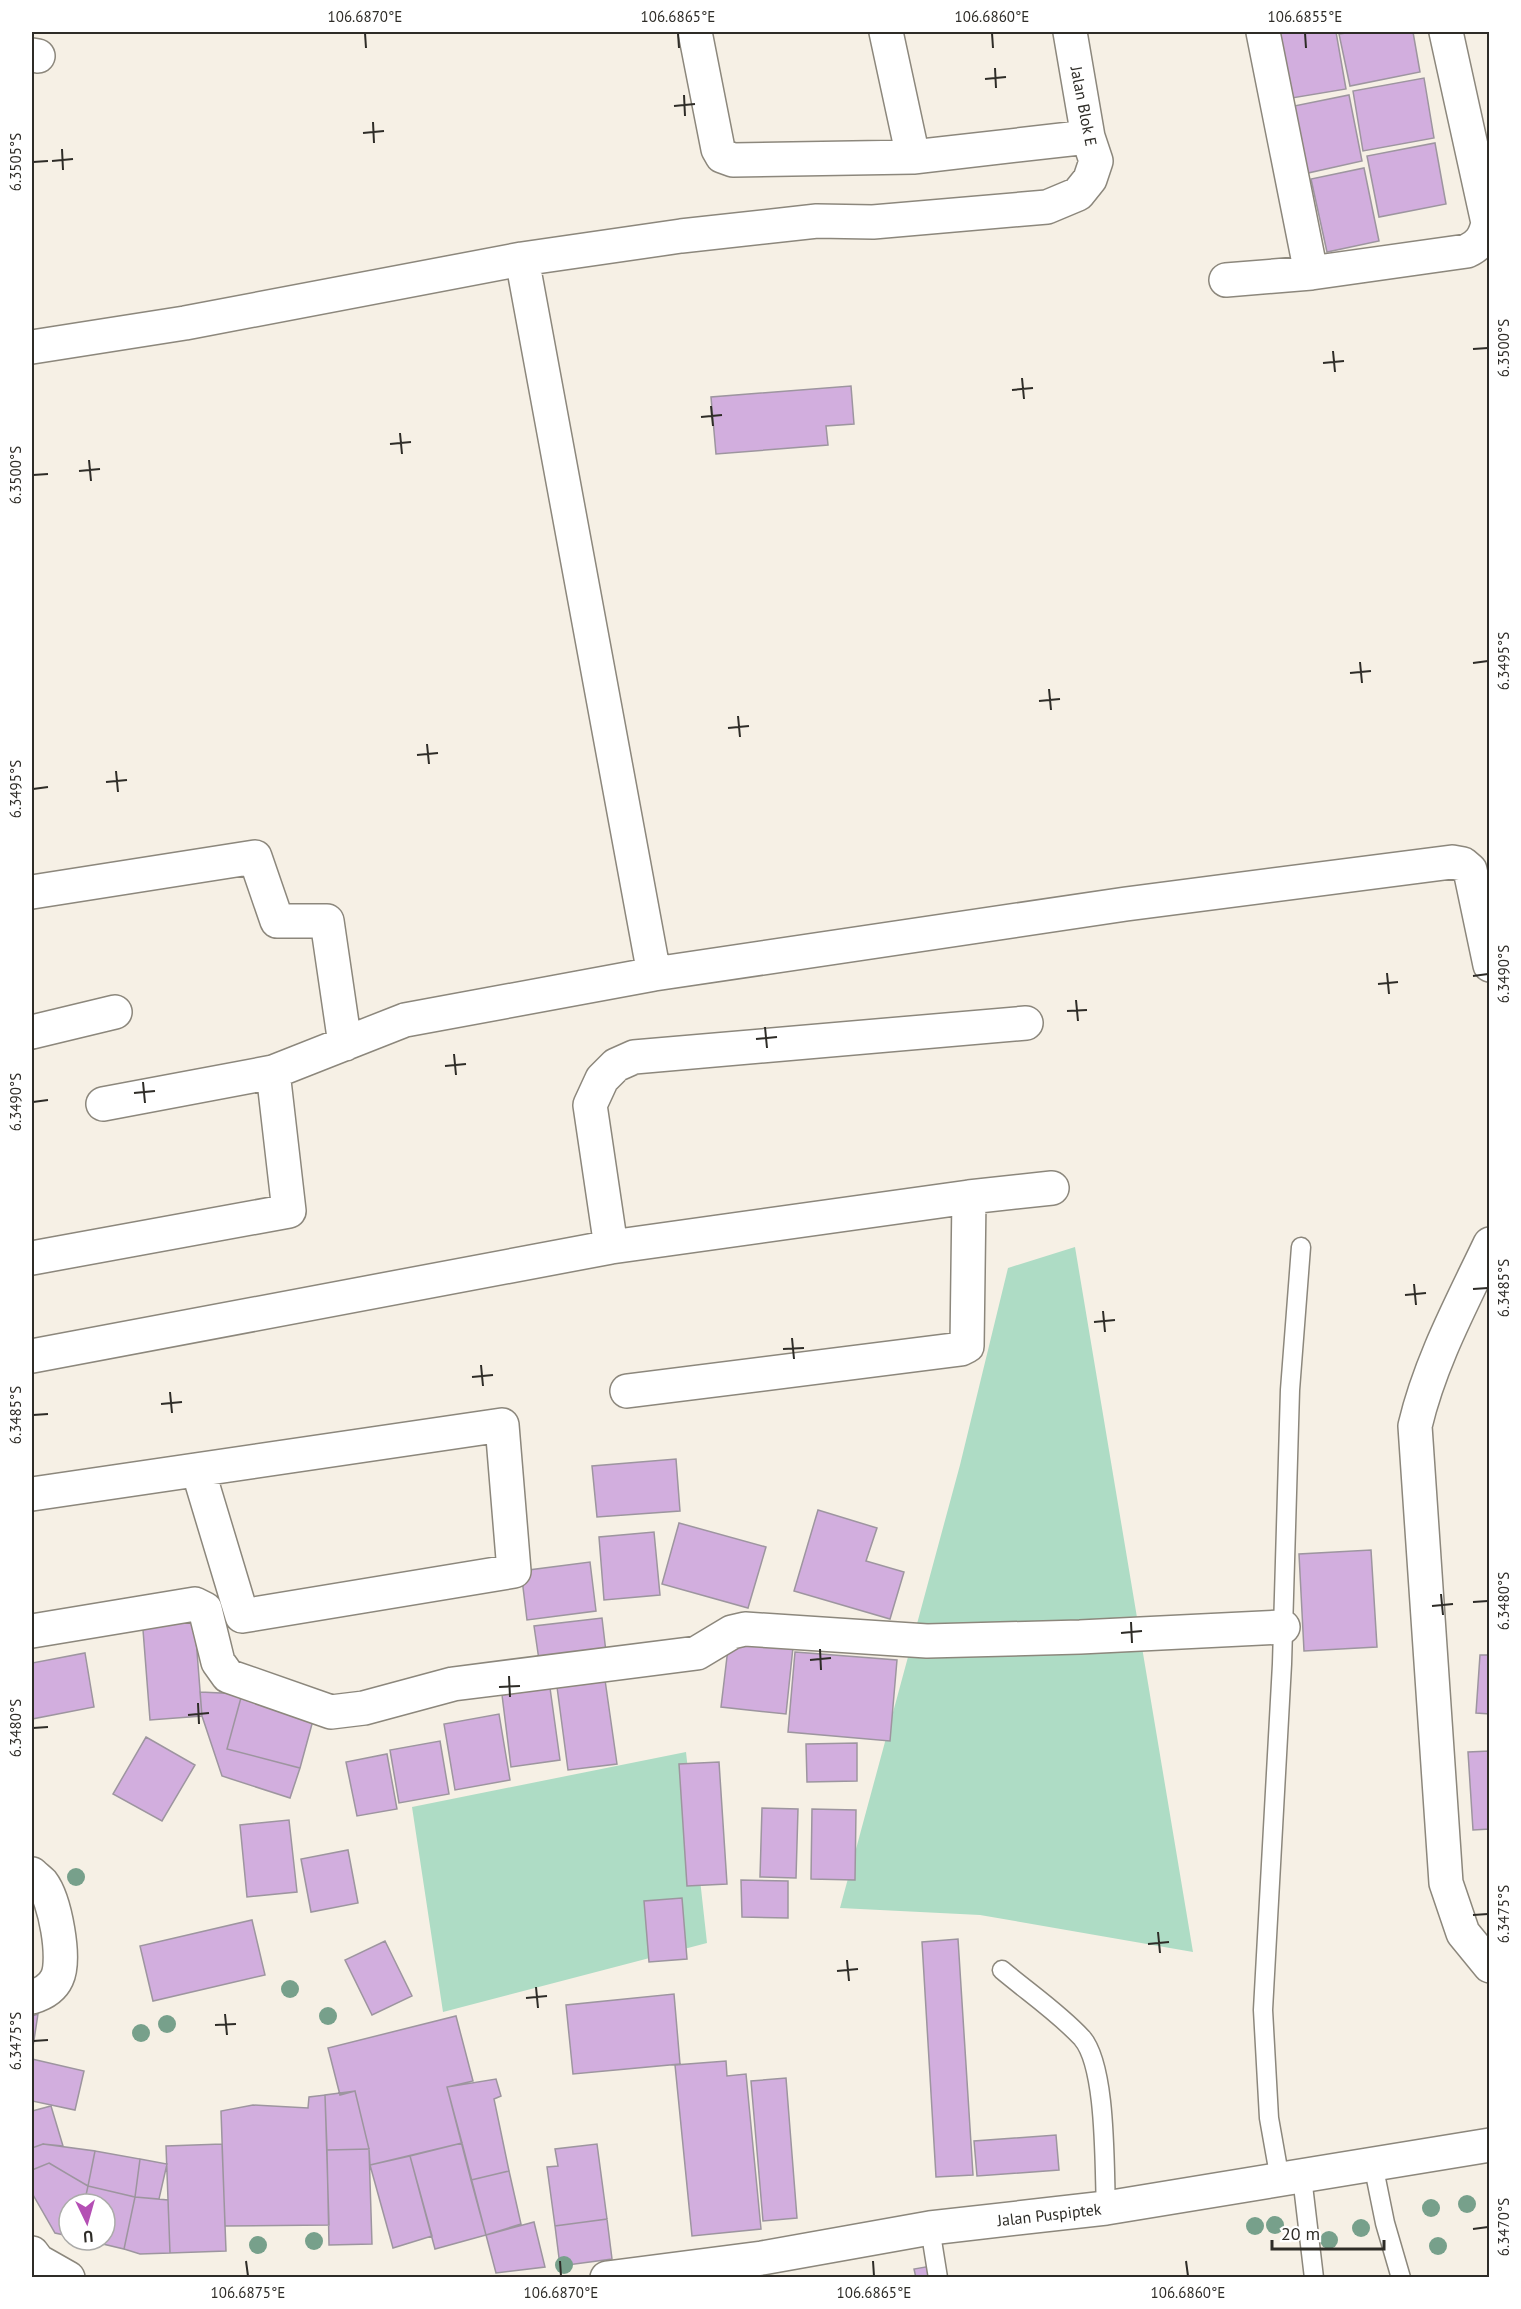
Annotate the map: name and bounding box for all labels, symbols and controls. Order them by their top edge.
text: 106.6870°E [328,7,402,26]
text: 106.6865°E [641,7,715,26]
text: 106.6860°E [955,7,1029,26]
text: 106.6855°E [1268,7,1342,26]
street label: Jalan Blok E [1066,63,1102,148]
text: 6.3505°S [6,133,25,191]
text: 6.3500°S [1494,319,1513,377]
text: 6.3500°S [6,446,25,504]
text: 6.3495°S [1494,632,1513,690]
text: 6.3495°S [6,760,25,818]
text: 6.3490°S [1494,945,1513,1003]
text: 6.3490°S [6,1073,25,1131]
text: 6.3485°S [1494,1259,1513,1317]
text: 6.3485°S [6,1386,25,1444]
text: 6.3480°S [1494,1572,1513,1630]
text: 6.3480°S [6,1699,25,1757]
text: 6.3475°S [1494,1885,1513,1943]
text: 6.3475°S [6,2012,25,2070]
north arrow [57,2192,117,2252]
text: 6.3470°S [1494,2198,1513,2256]
street label: Jalan Puspiptek [995,2199,1103,2230]
scale bar [1272,2213,1384,2251]
text: 20 m [1281,2222,1320,2245]
text: U [82,2227,94,2247]
text: 106.6875°E [211,2283,285,2302]
text: 106.6870°E [524,2283,598,2302]
text: 106.6865°E [837,2283,911,2302]
text: 106.6860°E [1151,2283,1225,2302]

